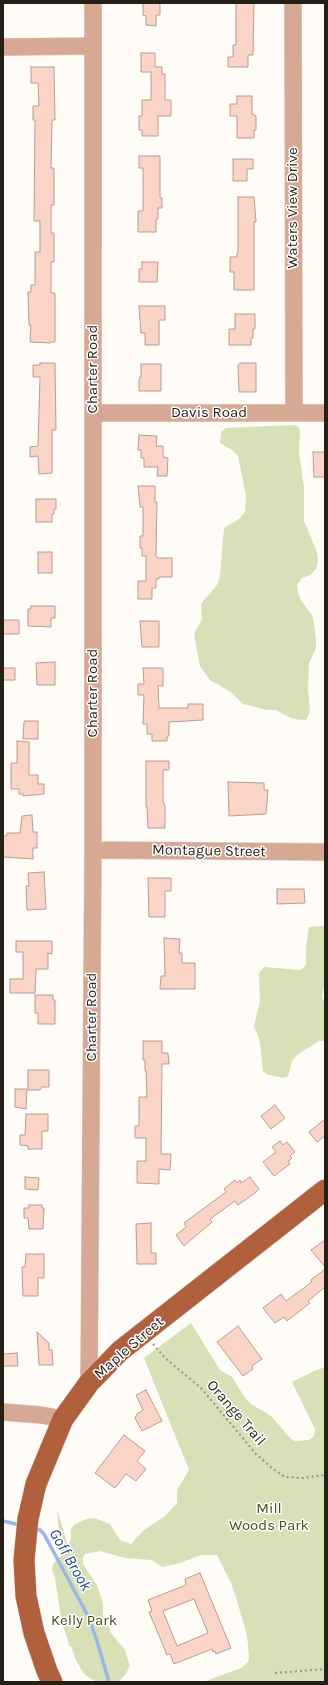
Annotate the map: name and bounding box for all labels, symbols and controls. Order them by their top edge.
street label: Waters View Drive [284,147,302,269]
street label: Charter Road [84,325,102,413]
street label: Davis Road [171,404,247,422]
street label: Charter Road [84,649,102,737]
street label: Montague Street [152,841,266,861]
street label: Charter Road [83,973,101,1061]
street label: Maple Street [91,1313,167,1383]
street label: Orange Trail [203,1377,269,1449]
park label: Mill Woods Park [229,1500,309,1535]
water label: Goff Brook [45,1525,95,1595]
park label: Kelly Park [51,1612,117,1630]

